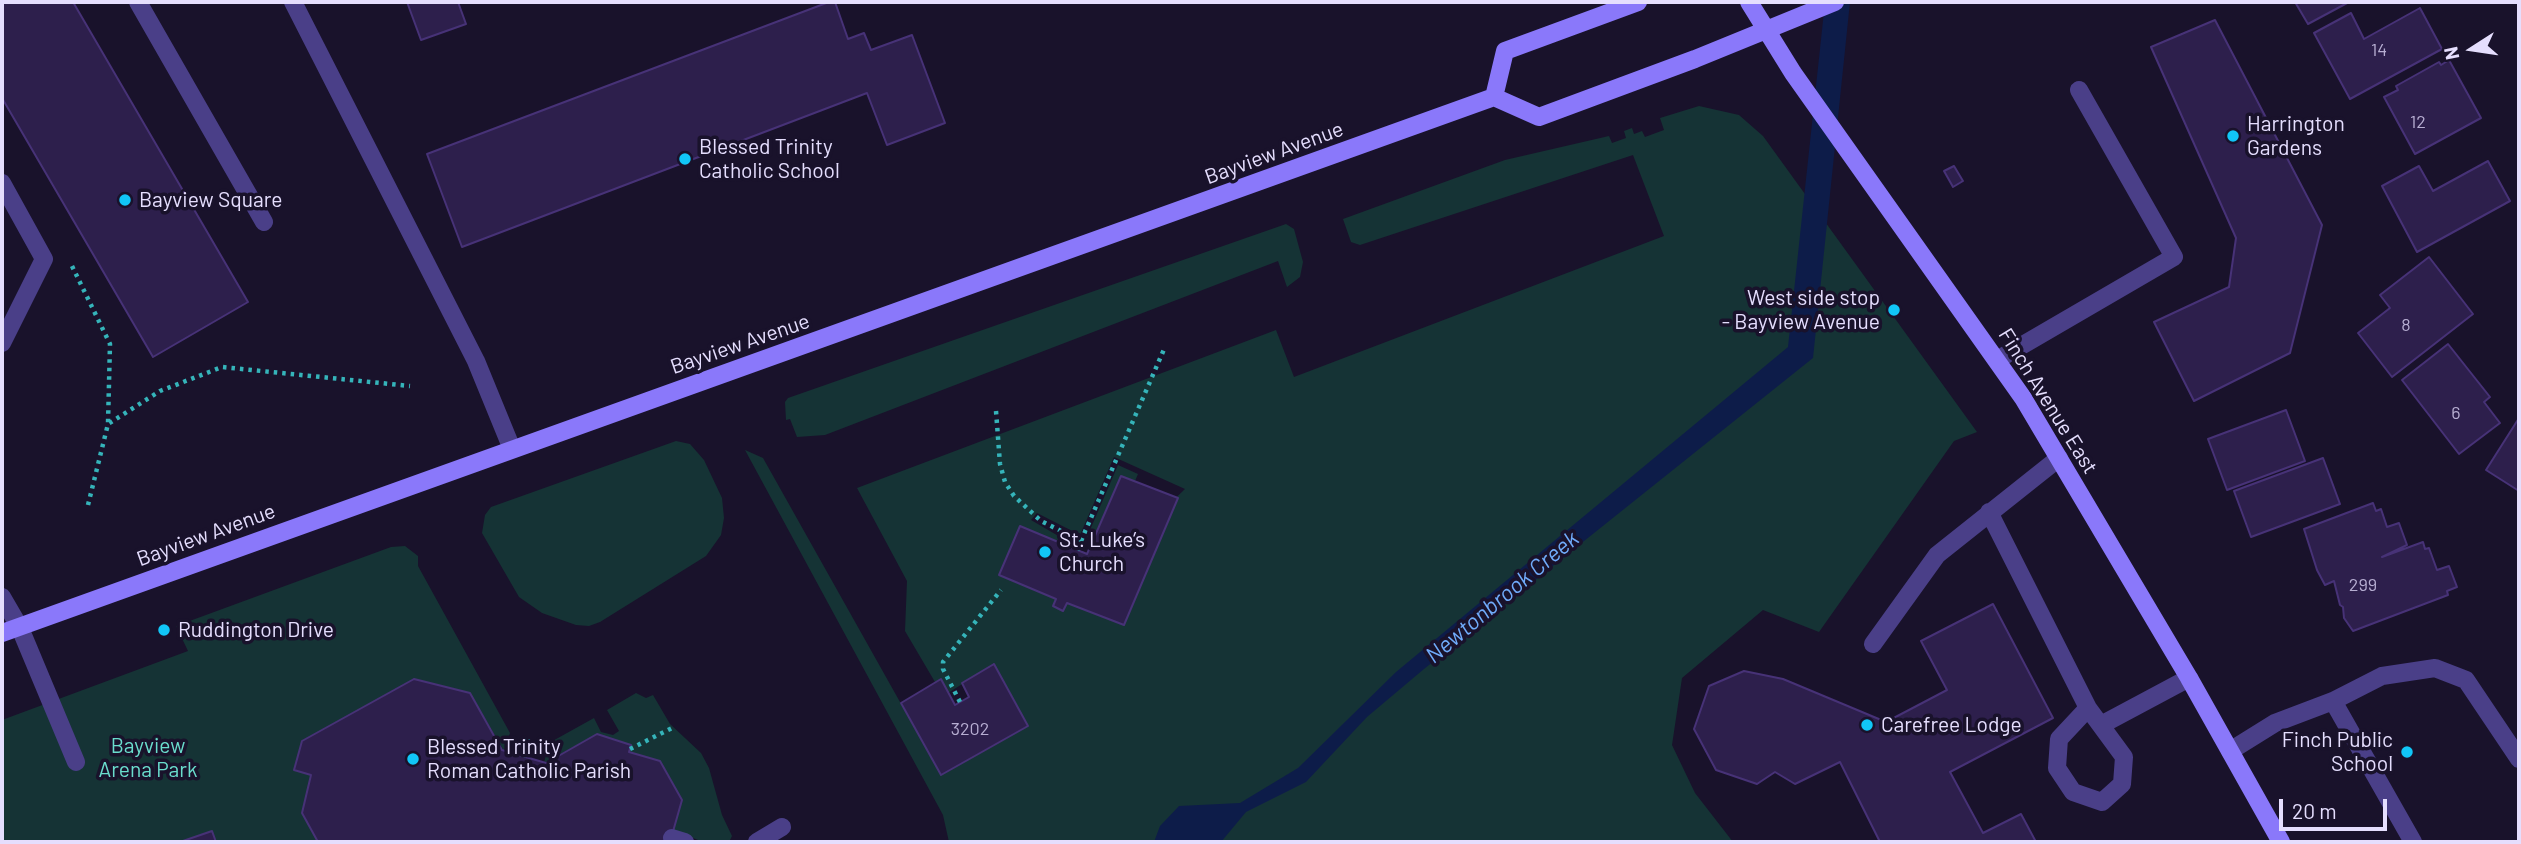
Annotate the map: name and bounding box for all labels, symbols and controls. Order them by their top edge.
north arrow [2437,14,2507,84]
house number: 14 [2371,39,2387,61]
text: N [2438,45,2464,62]
place label: Harrington Gardens [2247,111,2345,161]
house number: 12 [2410,111,2426,133]
street label: Bayview Avenue [1201,116,1347,190]
marker: Harrington Gardens [2225,128,2241,144]
place label: Blessed Trinity Catholic School [699,134,840,184]
marker: Blessed Trinity Catholic School [677,151,693,167]
place label: Bayview Square [139,187,282,213]
marker: Bayview Square [117,192,133,208]
place label: West side stop - Bayview Avenue [1722,285,1880,335]
marker: West side stop - Bayview Avenue [1886,302,1902,318]
street label: Bayview Avenue [667,308,813,380]
house number: 8 [2401,314,2411,336]
street label: Finch Avenue East [1993,324,2103,478]
house number: 6 [2451,402,2461,424]
street label: Bayview Avenue [133,498,279,572]
water label: Newtonbrook Creek [1420,525,1584,669]
place label: St. Luke’s Church [1059,527,1145,577]
marker: St. Luke’s Church [1037,544,1053,560]
house number: 299 [2349,574,2377,596]
place label: Ruddington Drive [178,617,334,643]
marker: Ruddington Drive [156,622,172,638]
place label: Carefree Lodge [1881,712,2022,738]
marker: Carefree Lodge [1859,717,1875,733]
house number: 3202 [951,718,989,740]
place label: Finch Public School [2282,727,2393,777]
park label: Bayview Arena Park [99,733,197,783]
place label: Blessed Trinity Roman Catholic Parish [427,734,631,784]
marker: Finch Public School [2399,744,2415,760]
marker: Blessed Trinity Roman Catholic Parish [405,751,421,767]
scale bar [2283,784,2392,828]
text: 20 m [2292,798,2337,823]

